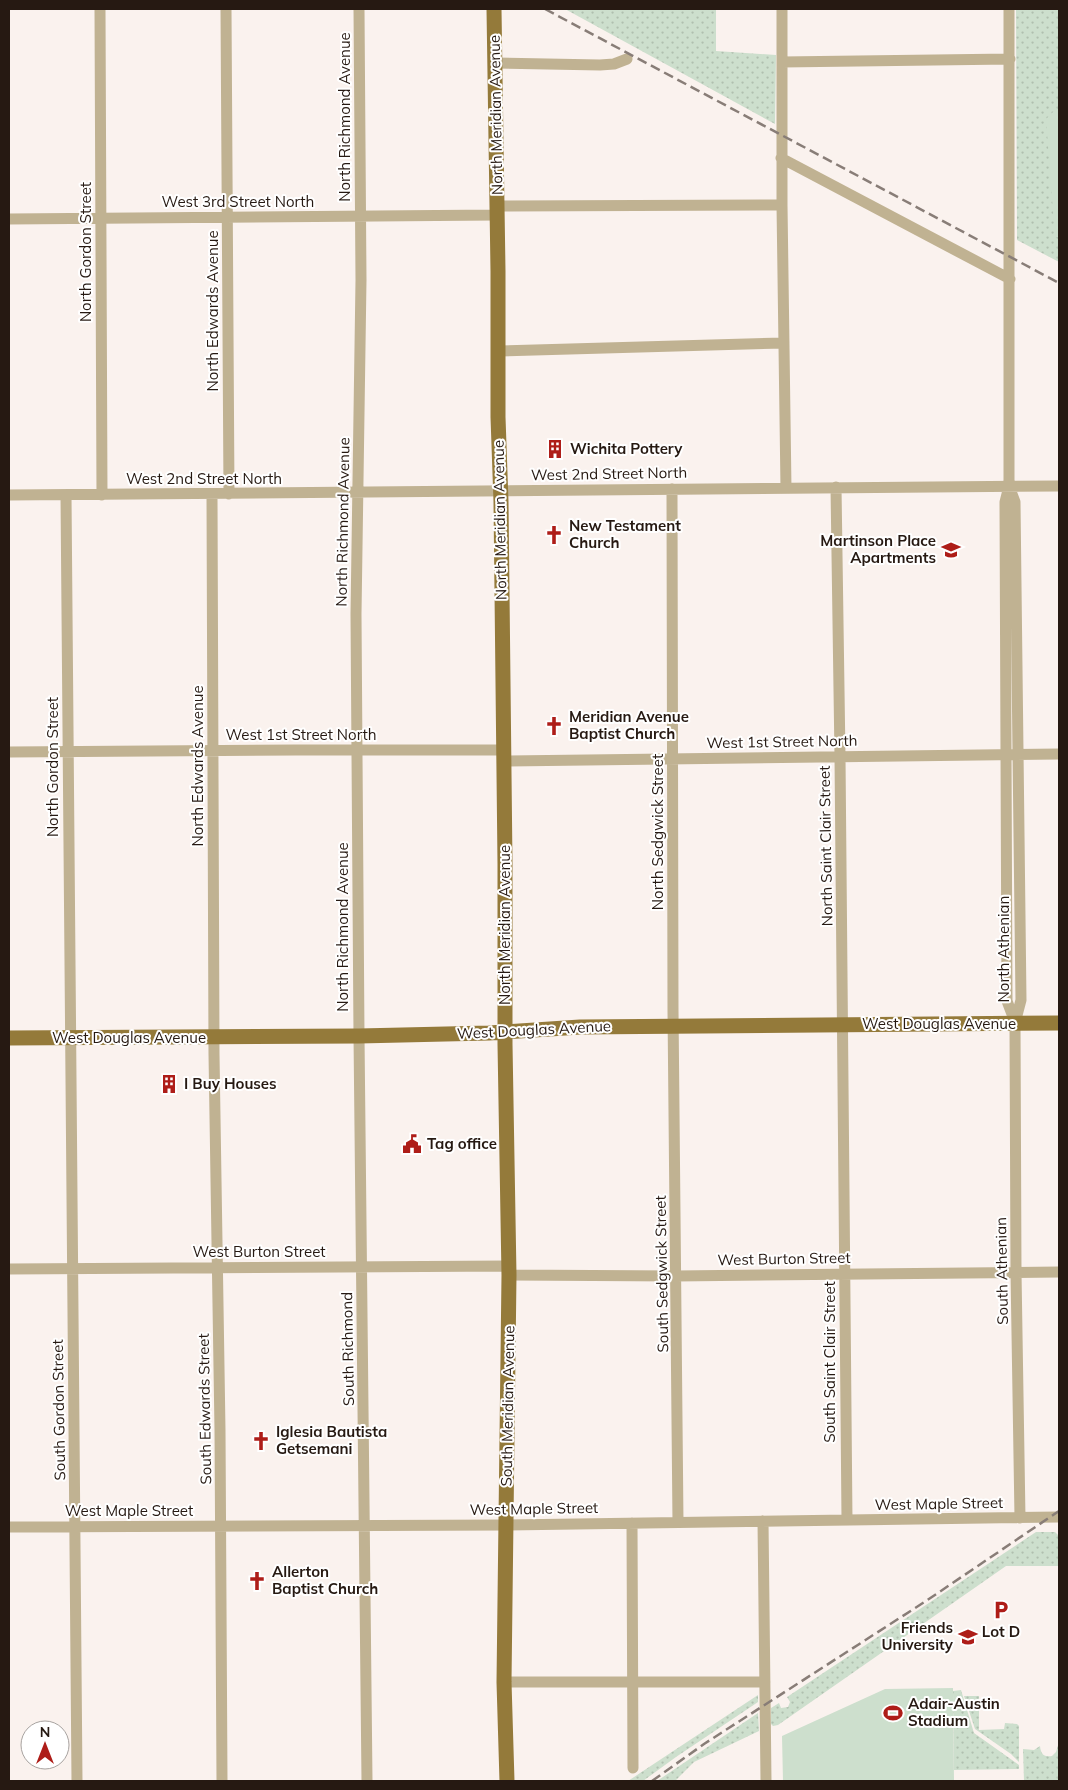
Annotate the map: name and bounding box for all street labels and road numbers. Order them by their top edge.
street label: North Richmond Avenue [335,32,354,202]
street label: North Meridian Avenue [485,35,506,195]
street label: North Gordon Street [76,182,95,322]
street label: West 3rd Street North [162,192,314,211]
street label: North Edwards Avenue [203,230,222,392]
street label: North Richmond Avenue [332,437,353,607]
street label: North Meridian Avenue [489,440,510,600]
street label: West 2nd Street North [531,463,687,484]
street label: West 2nd Street North [126,469,282,488]
street label: North Edwards Avenue [188,685,207,847]
street label: North Gordon Street [43,697,62,837]
street label: West 1st Street North [225,725,377,744]
street label: West 1st Street North [706,731,858,752]
street label: North Sedgwick Street [648,754,667,910]
street label: North Saint Clair Street [815,766,836,927]
street label: North Richmond Avenue [333,842,352,1012]
street label: North Meridian Avenue [495,845,514,1005]
street label: North Athenian [994,896,1013,1002]
street label: West Douglas Avenue [862,1014,1016,1033]
street label: West Douglas Avenue [457,1016,611,1043]
street label: West Douglas Avenue [52,1028,206,1047]
street label: South Sedgwick Street [651,1195,672,1353]
street label: South Athenian [991,1217,1012,1325]
street label: West Burton Street [192,1242,326,1261]
street label: West Burton Street [717,1248,851,1269]
street label: South Saint Clair Street [820,1281,839,1443]
street label: South Richmond [337,1292,358,1406]
street label: South Meridian Avenue [497,1325,518,1487]
street label: South Edwards Street [194,1333,215,1485]
street label: South Gordon Street [48,1339,69,1481]
street label: West Maple Street [875,1493,1003,1514]
street label: West Maple Street [470,1498,598,1519]
street label: West Maple Street [65,1501,193,1520]

